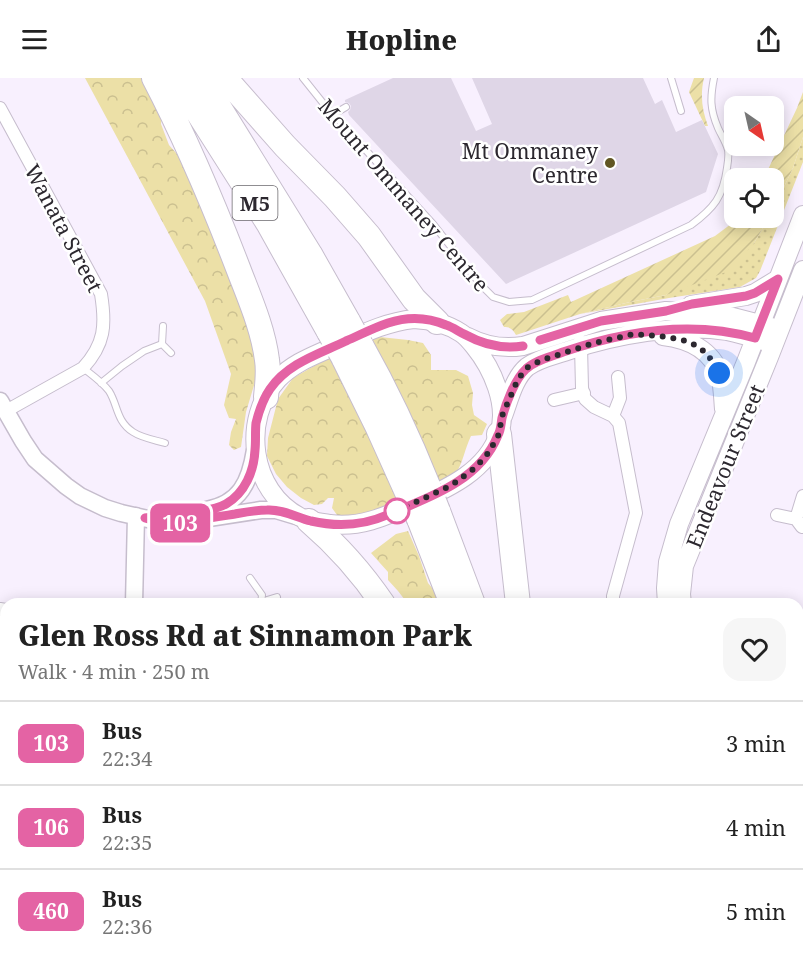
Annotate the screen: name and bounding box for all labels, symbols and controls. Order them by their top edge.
text: Hopline [346,21,457,58]
icon: menu [18,23,51,56]
icon: share [752,23,785,56]
street label: Mount Ommaney Centre [312,93,496,297]
north arrow [724,96,784,156]
map controls [724,96,784,228]
place label: Mt Ommaney Centre [462,137,598,189]
marker: Mt Ommaney Centre [603,156,617,170]
street label: Wanata Street [19,159,109,297]
button: locate [724,168,784,228]
road number: M5 [232,186,278,220]
your location [704,358,734,388]
street label: Endeavour Street [679,380,771,552]
unlabelled marker [384,498,410,524]
line badge: 103 [146,504,214,542]
text: 103 [162,509,198,537]
text: Glen Ross Rd at Sinnamon Park [18,616,472,654]
button: heart [723,618,786,681]
text: Walk · 4 min · 250 m [18,658,210,685]
text: Bus [102,715,142,745]
text: 3 min [726,728,786,758]
text: 103 [33,729,69,757]
text: 22:34 [102,745,152,772]
text: Bus [102,799,142,829]
text: 4 min [726,812,786,842]
text: 106 [33,813,69,841]
text: 22:35 [102,829,152,856]
text: Bus [102,883,142,913]
text: 5 min [726,896,786,926]
text: 460 [33,897,69,925]
text: 22:36 [102,913,152,940]

